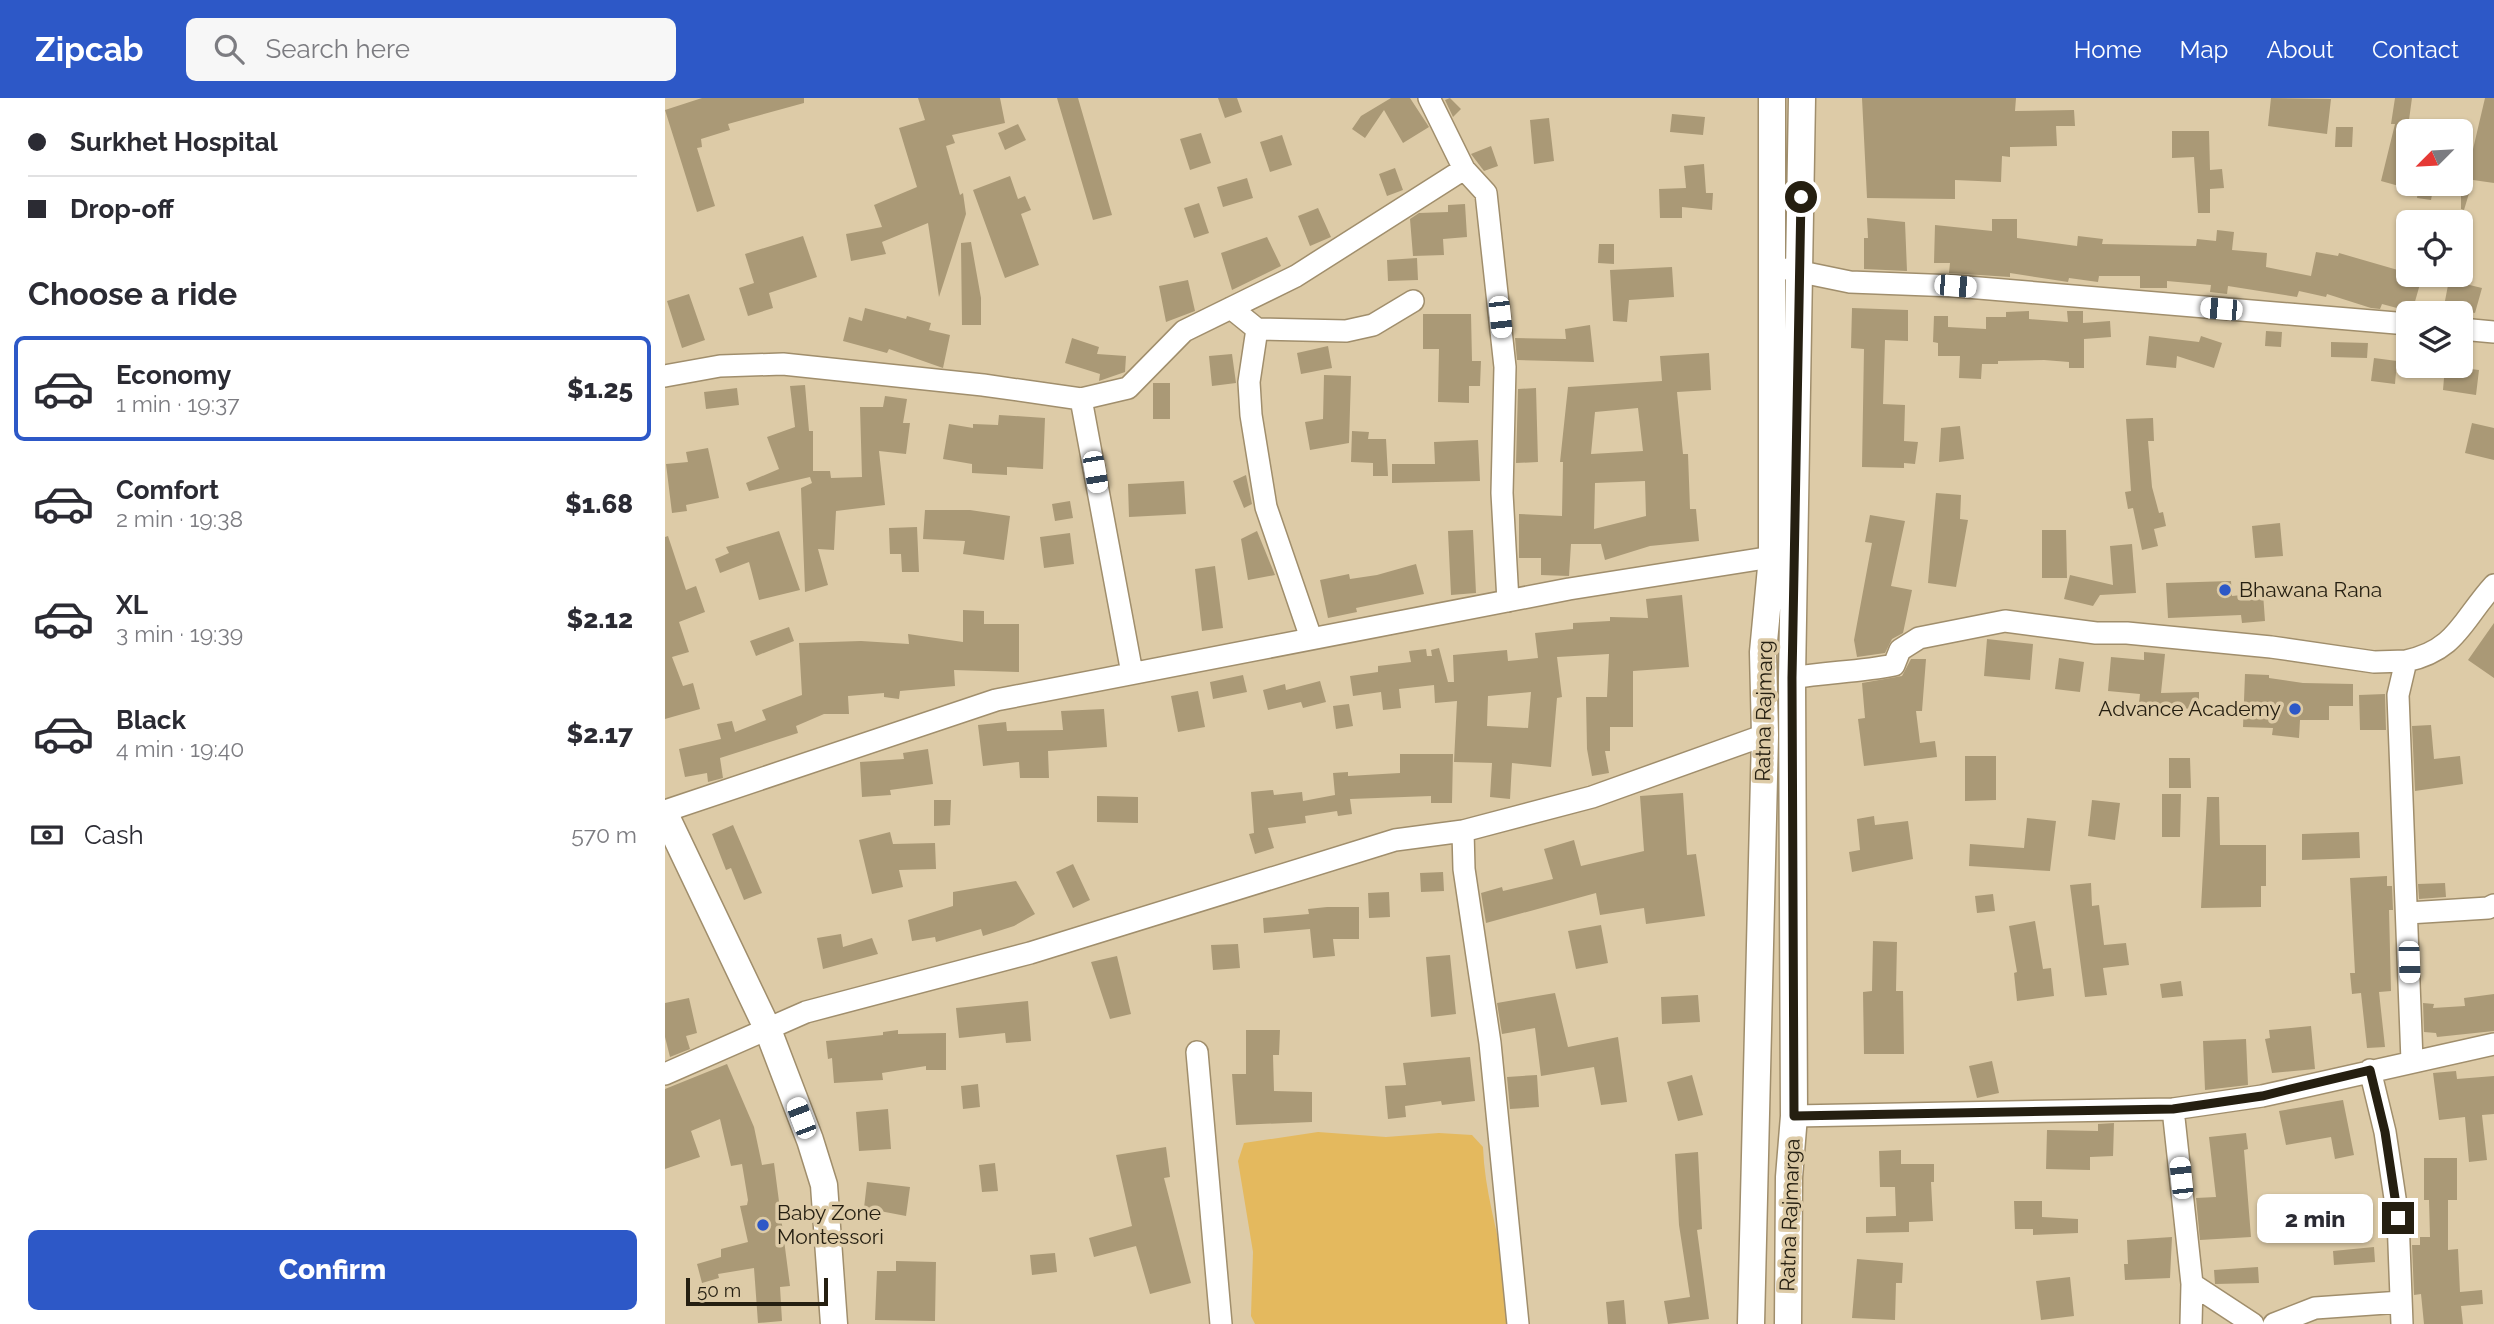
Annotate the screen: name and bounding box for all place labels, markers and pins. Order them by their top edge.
place label: Bhawana Rana [2239,577,2382,602]
marker: Bhawana Rana [2217,582,2233,598]
place label: Advance Academy [2098,696,2281,721]
marker: Advance Academy [2287,701,2303,717]
place label: Baby Zone Montessori [777,1200,884,1249]
marker: Baby Zone Montessori [755,1217,771,1233]

